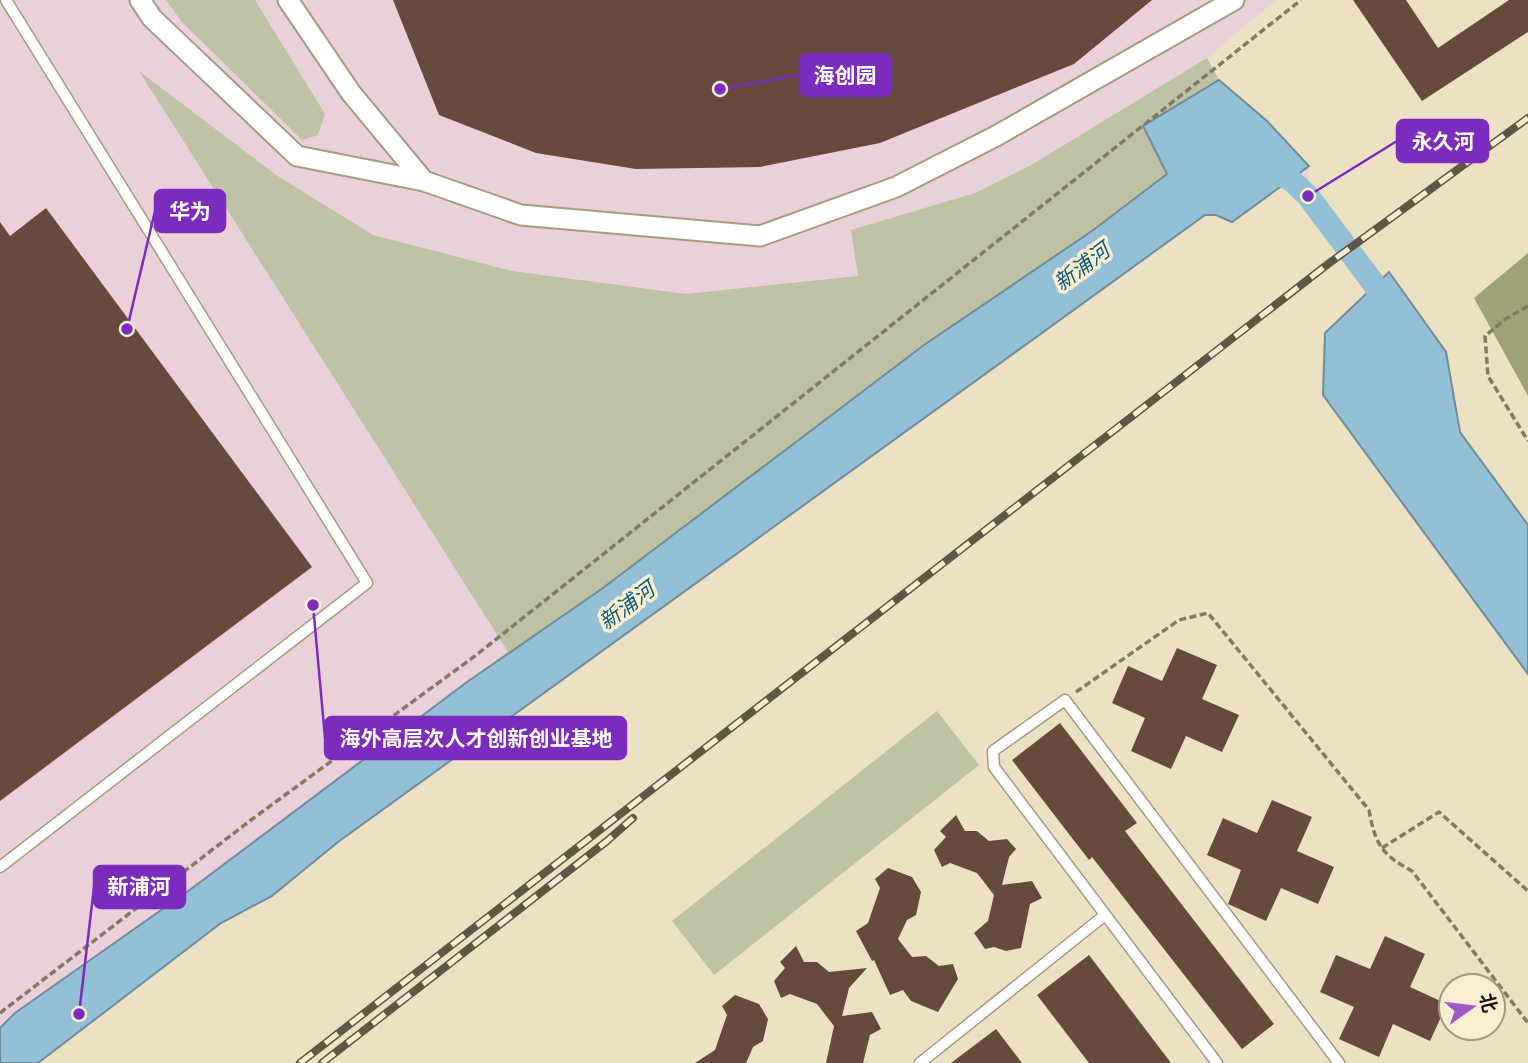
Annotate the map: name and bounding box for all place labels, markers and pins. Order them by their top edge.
callout: 海创园 [800,54,891,96]
callout: 永久河 [1397,120,1488,162]
callout: 华为 [155,190,225,232]
callout: 海外高层次人才创新创业基地 [325,717,626,759]
callout: 新浦河 [94,866,185,908]

